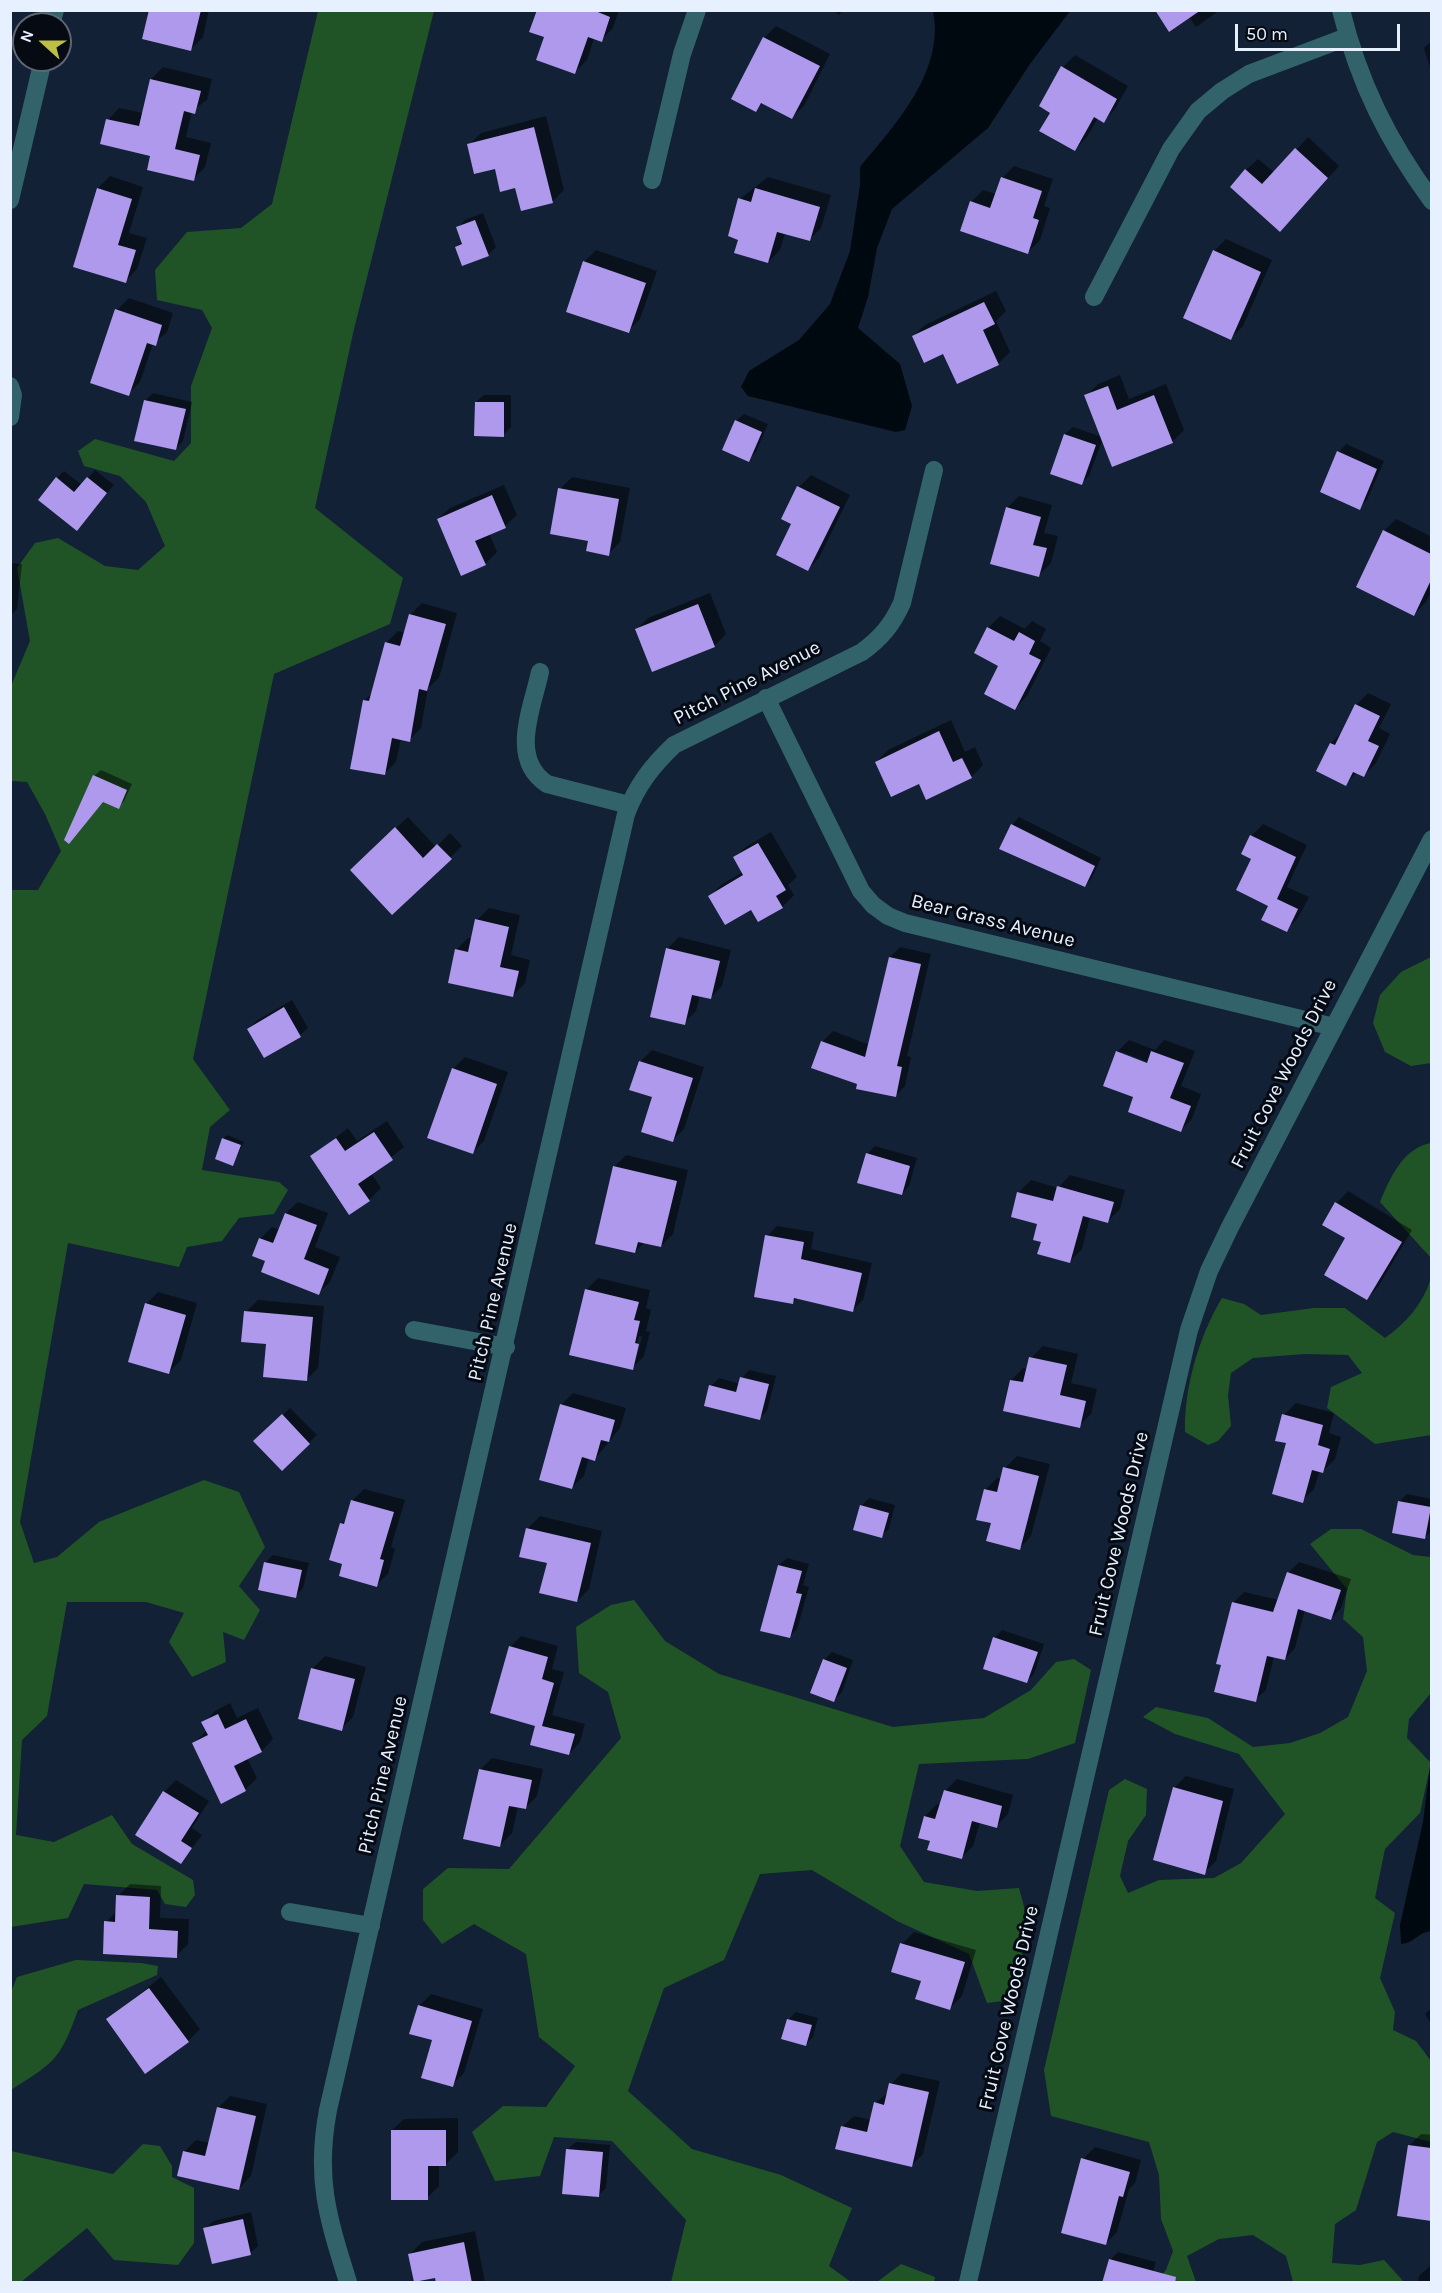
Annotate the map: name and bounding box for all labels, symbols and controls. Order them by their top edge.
north arrow [12,12,72,72]
scale bar [1238,12,1403,50]
text: 50 m [1246,23,1288,45]
text: N [16,27,38,45]
street label: Pitch Pine Avenue [670,636,824,730]
street label: Bear Grass Avenue [908,889,1078,953]
street label: Fruit Cove Woods Drive [1226,975,1342,1173]
street label: Pitch Pine Avenue [463,1221,523,1383]
street label: Fruit Cove Woods Drive [1084,1429,1154,1639]
street label: Pitch Pine Avenue [353,1694,413,1856]
street label: Fruit Cove Woods Drive [974,1903,1044,2113]

